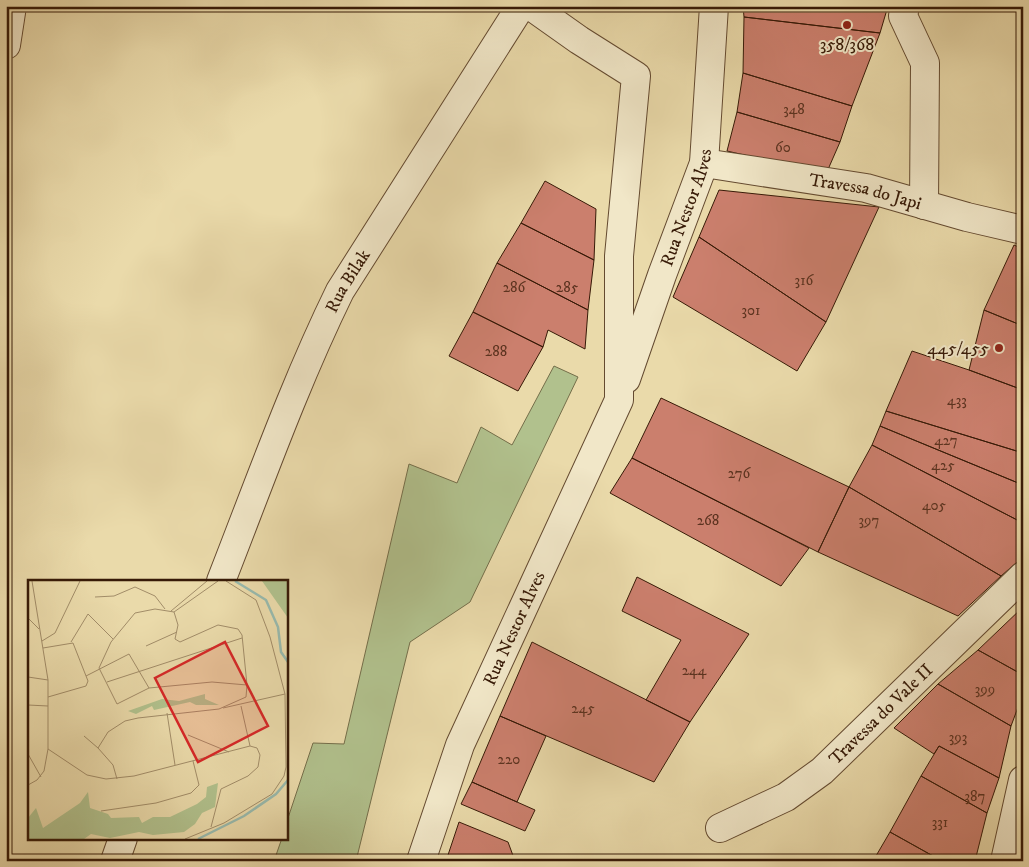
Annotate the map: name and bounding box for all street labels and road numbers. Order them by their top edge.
street label: Rua Nestor Alves [656,148,717,270]
street label: Travessa do Japi [808,169,924,215]
street label: Rua Bilak [321,245,376,317]
street label: Rua Nestor Alves [479,568,551,689]
street label: Travessa do Vale II [825,660,938,770]

